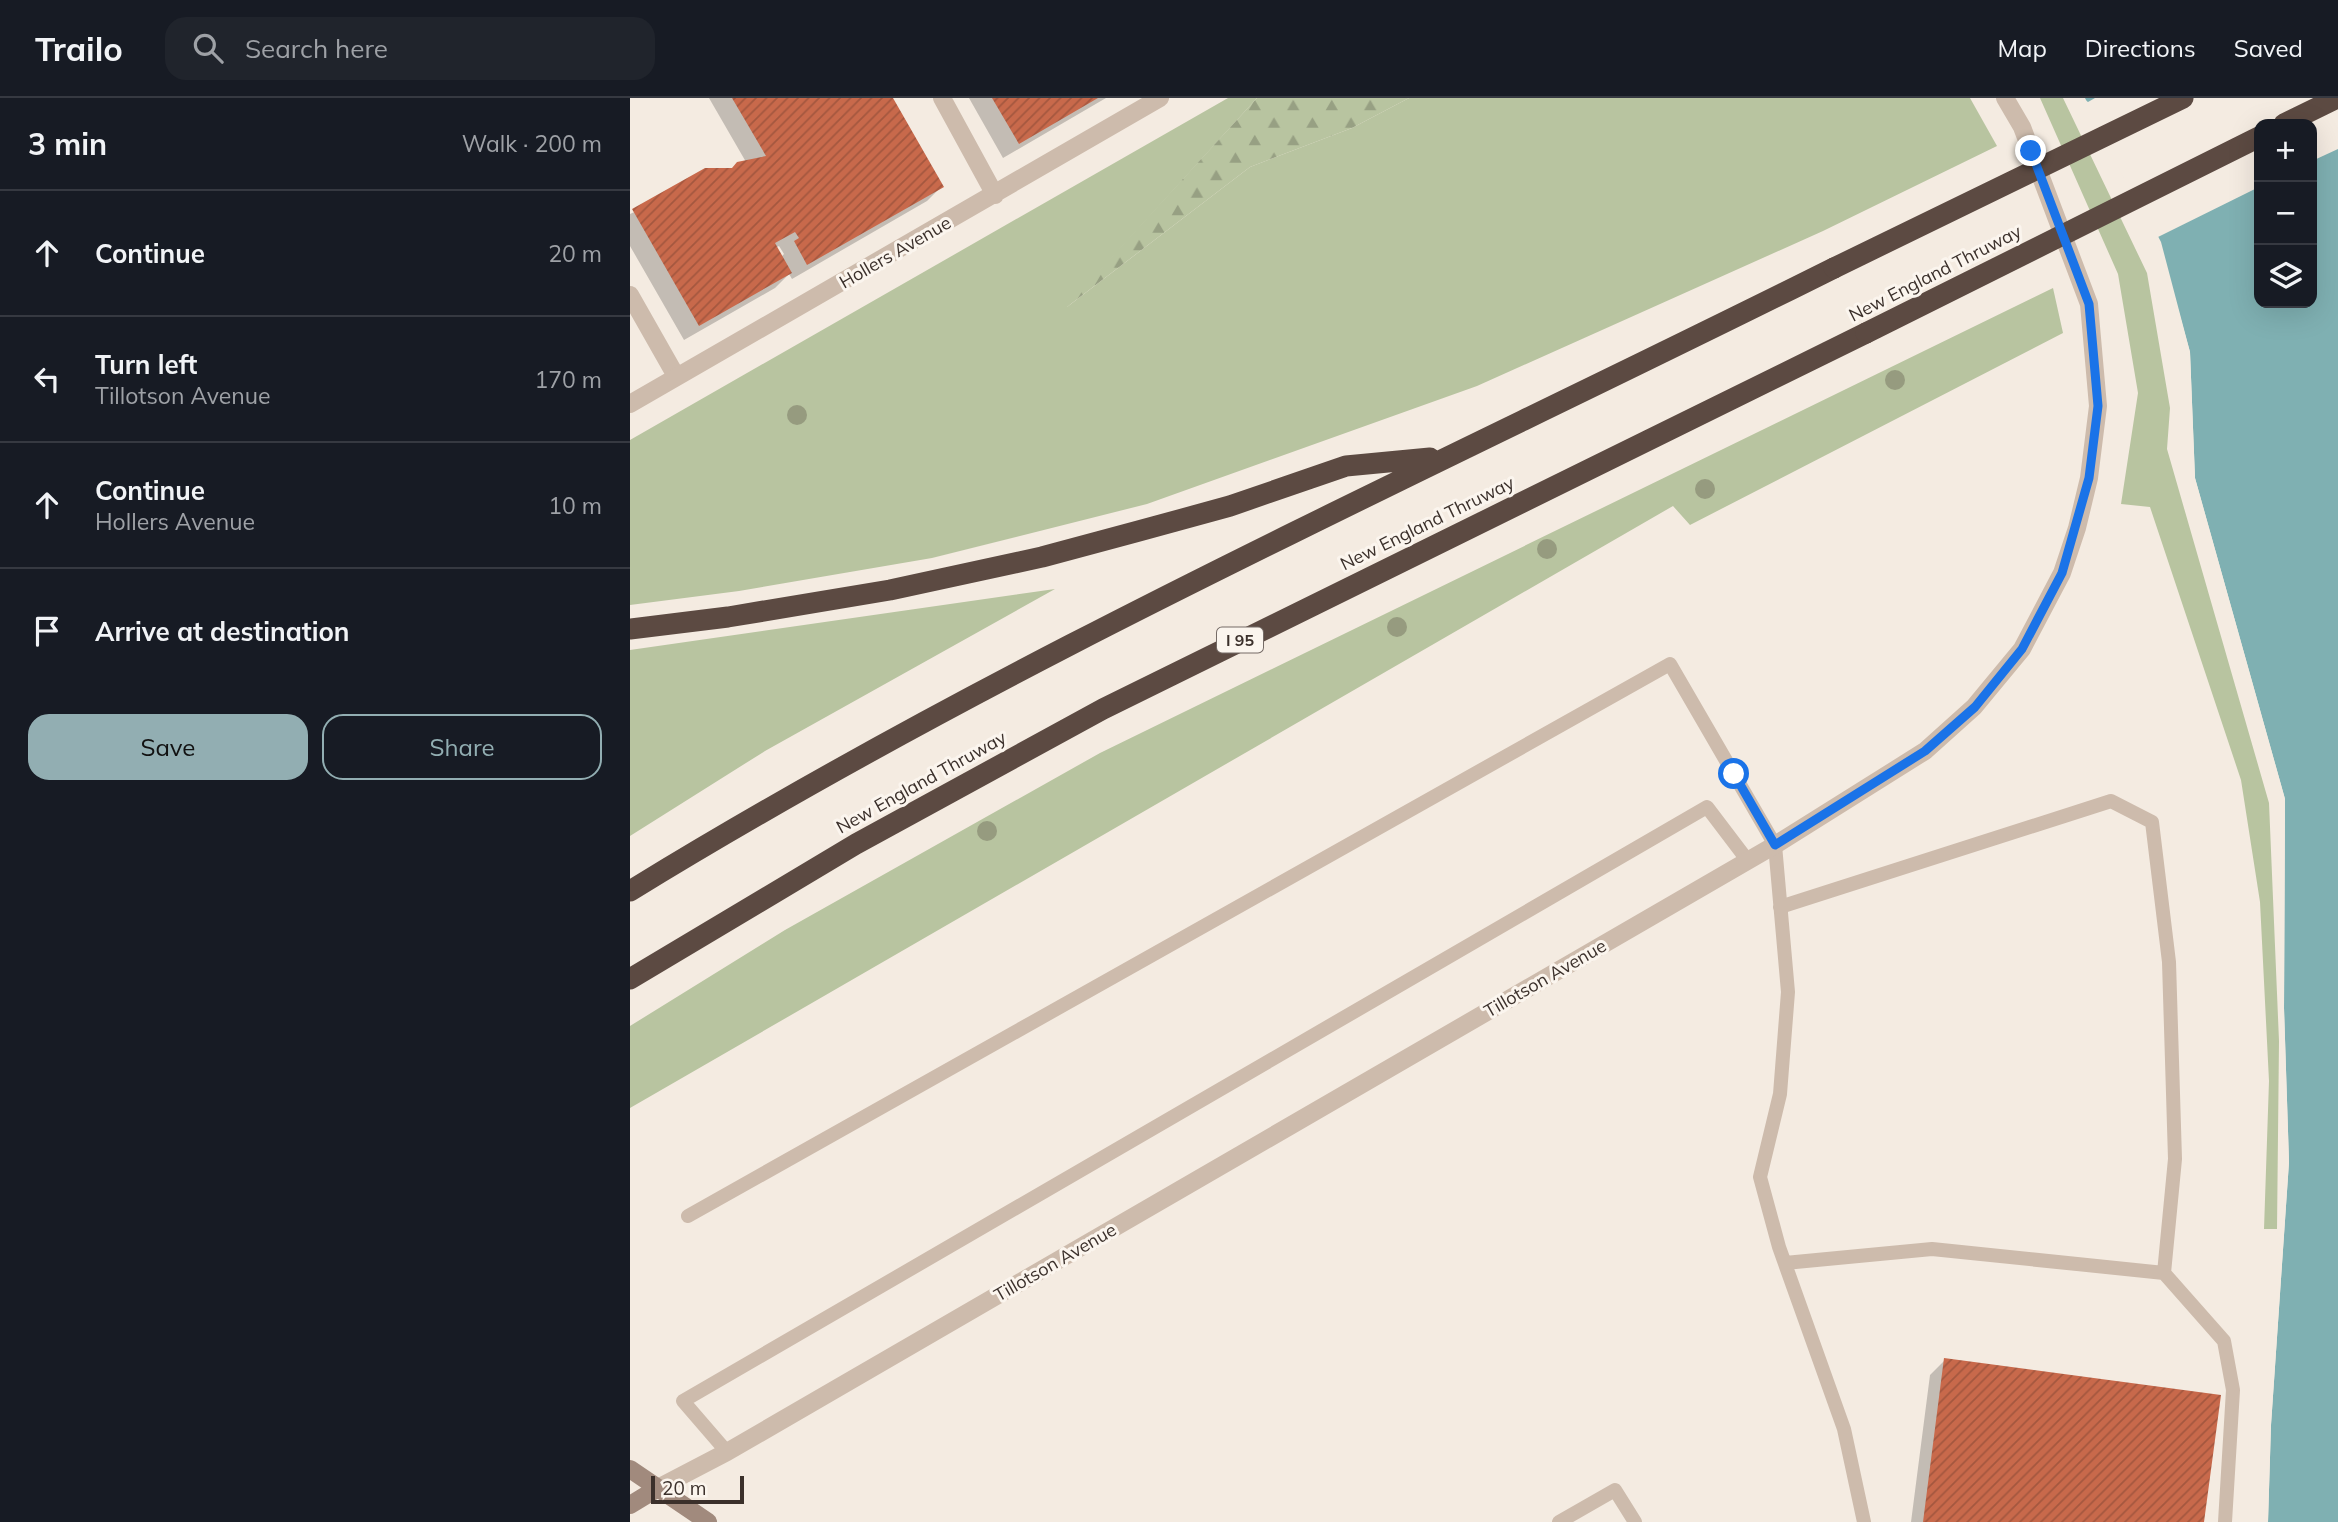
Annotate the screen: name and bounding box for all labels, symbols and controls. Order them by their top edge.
search box [165,17,655,80]
text: Trailo [35,28,123,69]
icon: search [189,29,227,67]
text: Search here [245,32,388,65]
text: Map [1997,33,2047,63]
text: Directions [2085,33,2196,63]
text: Saved [2234,33,2303,63]
map controls [2254,119,2317,308]
button: + [2254,119,2317,182]
text: 3 min [28,125,107,163]
text: Walk · 200 m [462,129,602,158]
route end [2015,135,2046,166]
button: − [2254,182,2317,245]
street label: Hollers Avenue [835,211,955,293]
street label: New England Thruway [1845,219,2026,327]
icon: ahead [28,234,66,272]
text: Continue [95,237,205,270]
text: 20 m [548,239,602,268]
button: layers [2254,245,2317,308]
text: Turn left [95,348,197,381]
icon: left [28,360,66,398]
text: 170 m [534,365,602,394]
text: Tillotson Avenue [95,381,271,410]
street label: New England Thruway [1336,471,1518,575]
text: Continue [95,474,205,507]
icon: ahead [28,486,66,524]
text: 10 m [548,491,602,520]
text: Hollers Avenue [95,507,255,536]
icon: arrive [28,612,66,650]
text: Arrive at destination [95,615,350,648]
road number: I 95 [1217,628,1263,652]
button: Save [28,714,308,780]
button: Share [322,714,602,780]
street label: New England Thruway [832,726,1010,838]
route start [1718,758,1749,789]
street label: Tillotson Avenue [1480,934,1610,1022]
street label: Tillotson Avenue [990,1218,1120,1306]
scale bar [651,1473,744,1505]
text: 20 m [662,1476,706,1500]

